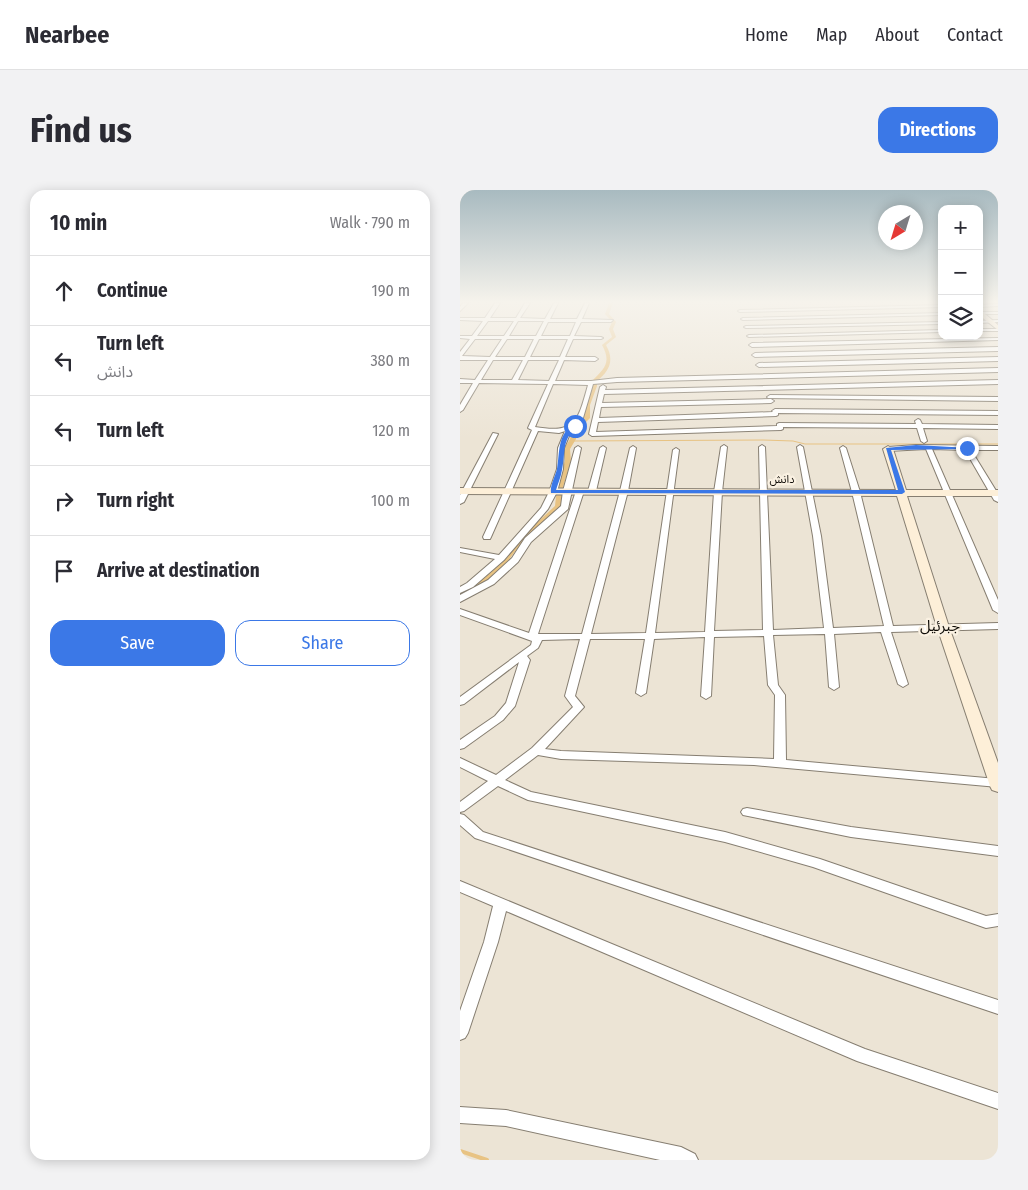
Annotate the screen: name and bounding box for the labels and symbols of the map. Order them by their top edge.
north arrow [878,205,923,250]
route start [564,415,587,438]
route end [956,437,979,460]
street label: دانش [770,473,794,486]
district label: جبرئیل [920,617,960,635]

